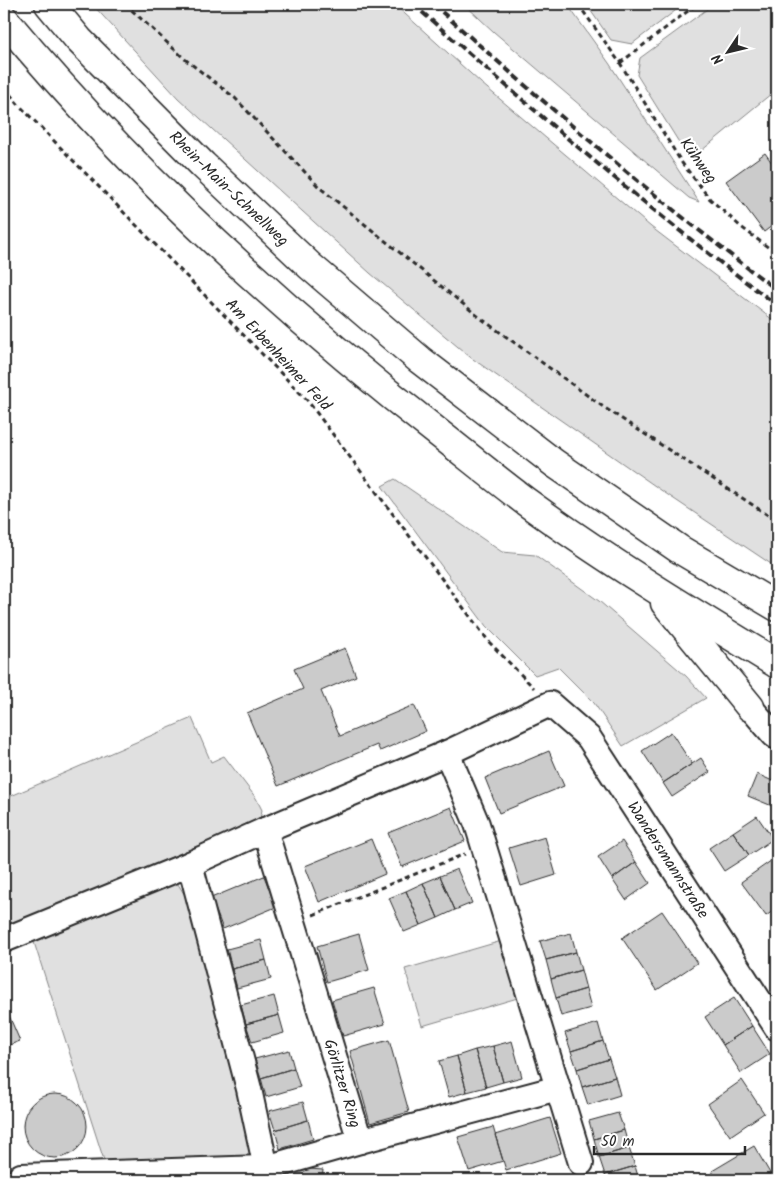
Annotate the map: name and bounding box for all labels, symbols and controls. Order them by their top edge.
north arrow [704,28,754,78]
text: N [707,49,730,69]
street label: Rhein-Main-Schnellweg [163,125,295,252]
street label: Kühweg [673,133,723,189]
street label: Am Erbenheimer Feld [219,293,338,418]
street label: Wandersmannstraße [621,796,715,924]
street label: Görlitzer Ring [317,1036,368,1131]
scale bar [594,1124,745,1156]
text: 50 m [601,1130,635,1154]

